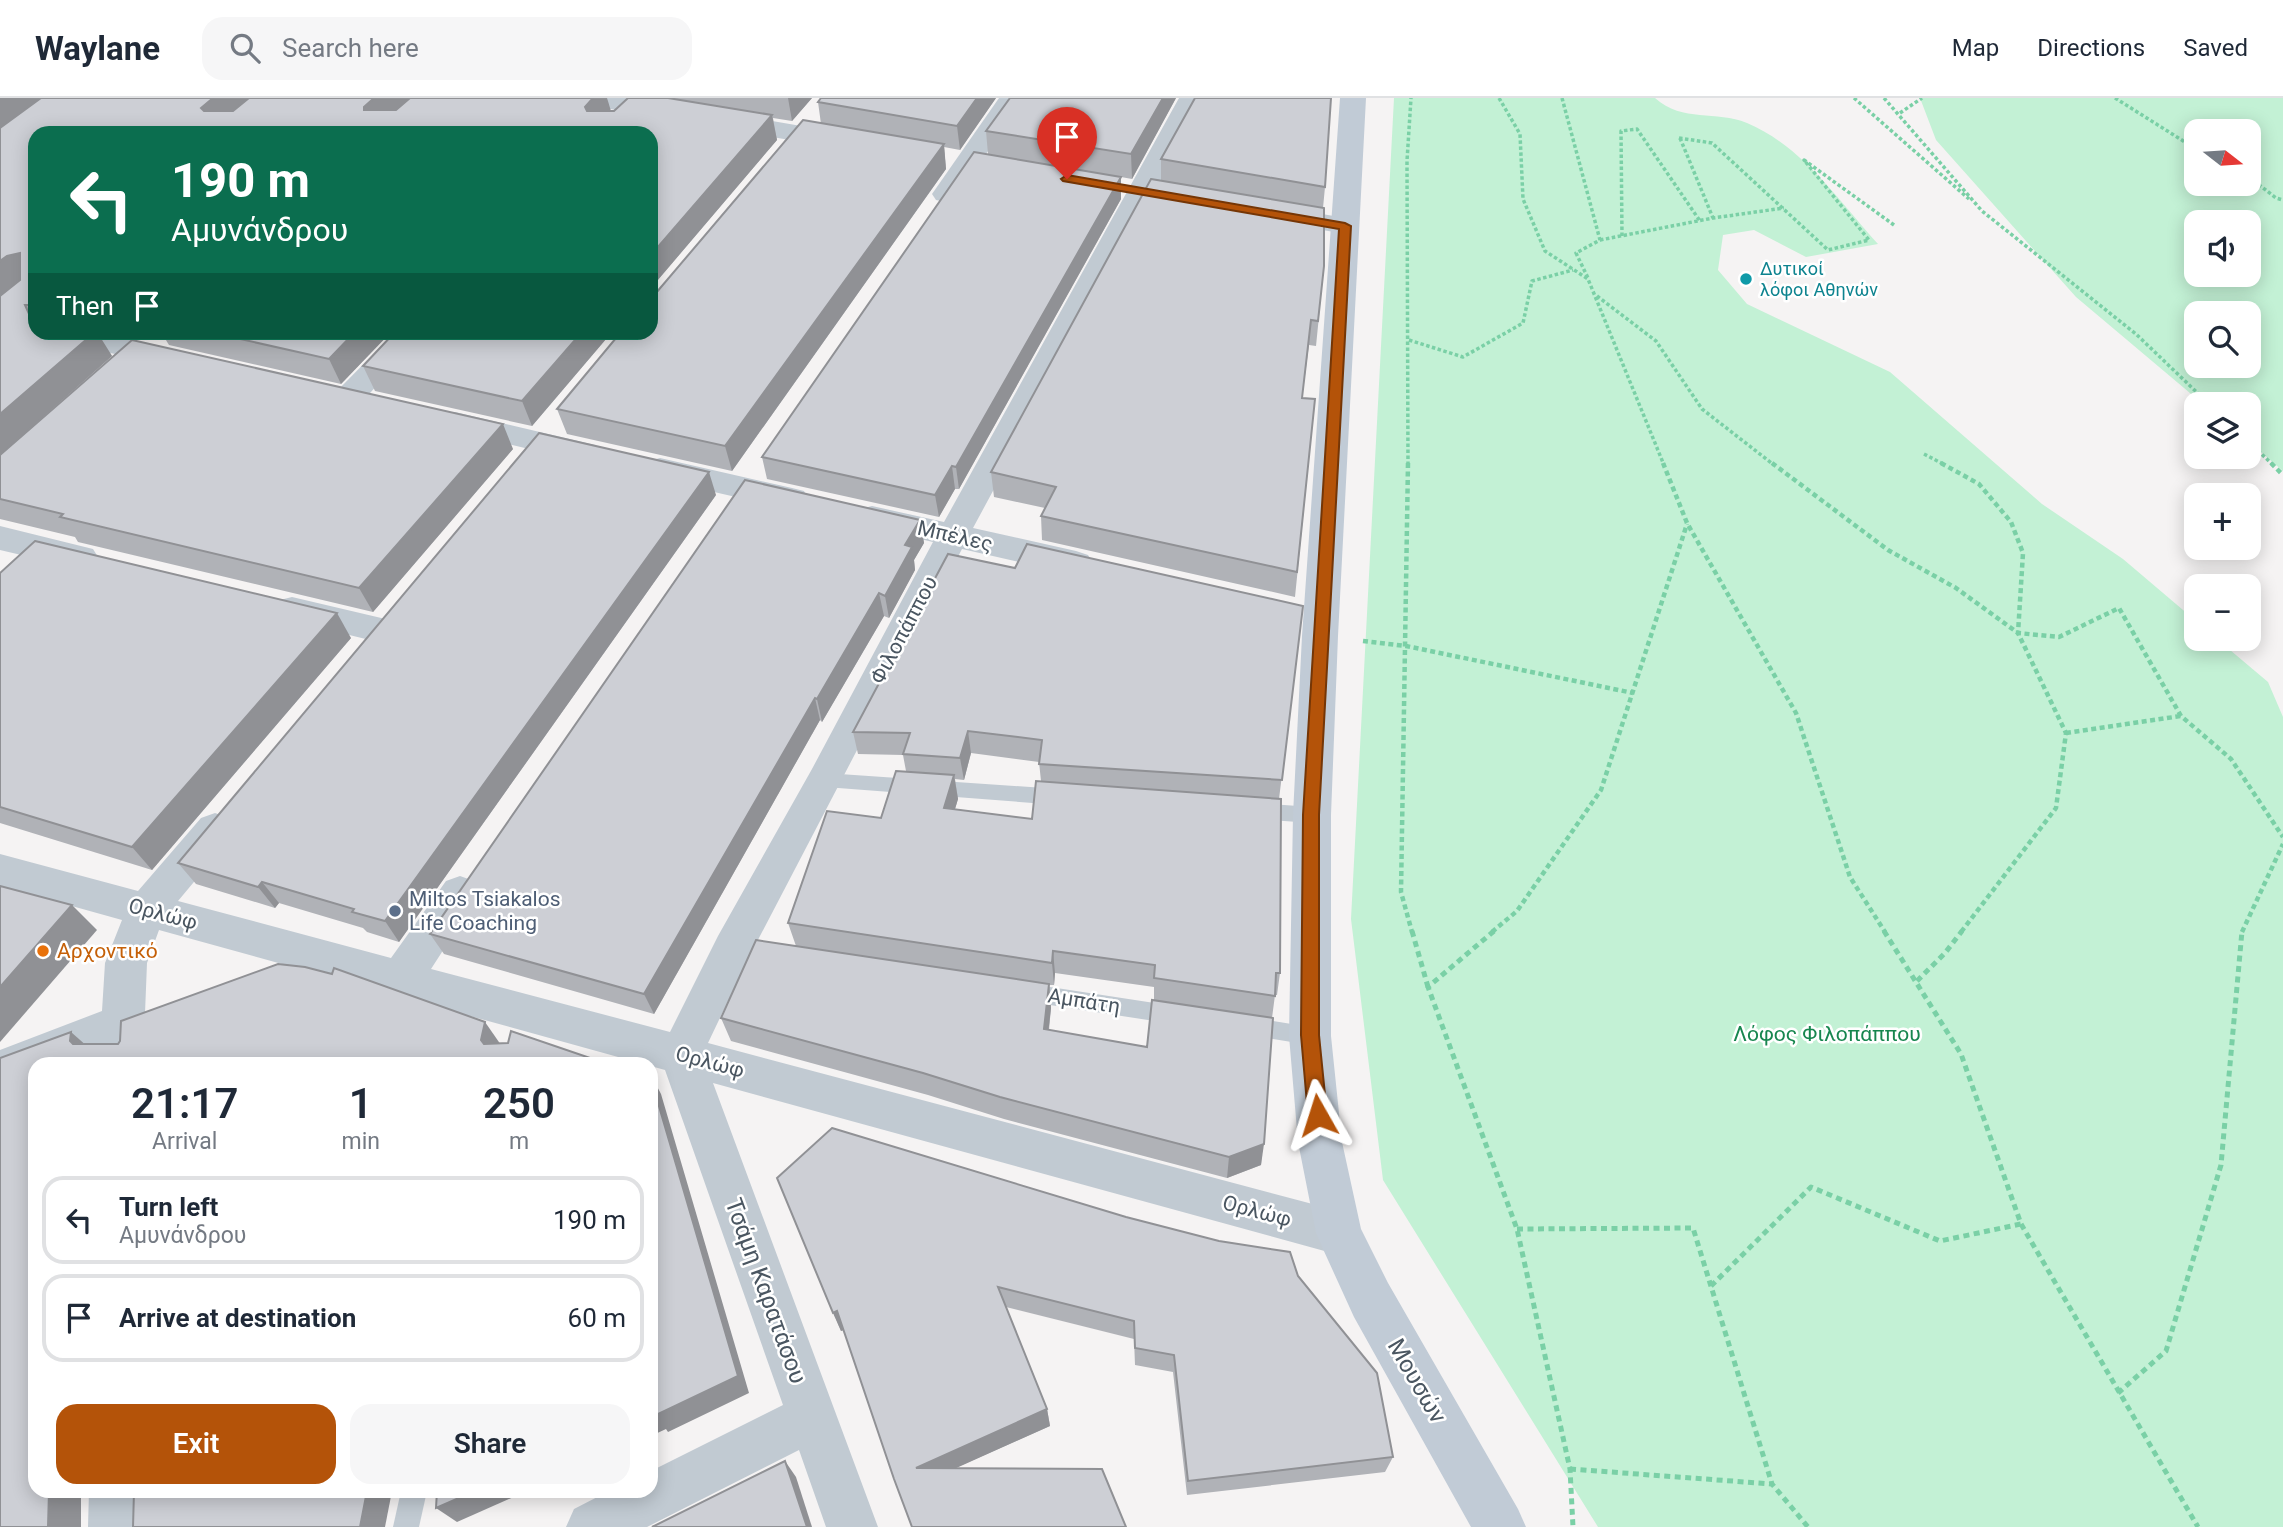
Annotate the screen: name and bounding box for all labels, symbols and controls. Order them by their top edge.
search box [202,17,692,80]
text: Waylane [35,29,160,68]
icon: search [226,29,264,67]
text: Search here [282,33,419,63]
text: Map [1952,34,1999,62]
text: Directions [2037,34,2145,62]
text: Saved [2183,34,2248,62]
pin [1037,107,1097,179]
icon: arrive [1048,118,1086,156]
north arrow [2184,119,2261,196]
map controls [2184,119,2261,651]
text: 190 m [171,152,310,209]
icon: left [56,154,147,245]
button: sound [2184,210,2261,287]
text: Αμυνάνδρου [171,211,348,249]
place label: Δυτικοί λόφοι Αθηνών [1760,258,1878,300]
marker: Δυτικοί λόφοι Αθηνών [1738,271,1754,287]
icon: arrive [128,287,166,325]
text: Then [56,291,114,321]
button: search [2184,301,2261,378]
button: layers [2184,392,2261,469]
button: + [2184,483,2261,560]
street label: Μπέλες [915,516,995,556]
street label: Φιλοπάππου [866,572,942,688]
button: − [2184,574,2261,651]
place label: Miltos Tsiakalos Life Coaching [409,887,561,935]
street label: Ορλώφ [126,893,200,935]
marker: Miltos Tsiakalos Life Coaching [387,903,403,919]
place label: Αρχοντικό [57,939,158,963]
marker: Αρχοντικό [35,943,51,959]
street label: Αμπάτη [1046,983,1122,1019]
park label: Λόφος Φιλοπάππου [1733,1022,1921,1046]
street label: Ορλώφ [673,1041,747,1083]
position arrow [1281,1078,1355,1152]
text: 21:17 [131,1079,238,1128]
text: 1 [349,1079,373,1128]
text: 250 [483,1079,555,1128]
text: Arrival [152,1128,217,1155]
text: min [341,1128,380,1155]
text: m [509,1128,529,1155]
street label: Ορλώφ [1220,1190,1294,1232]
text: Turn left [119,1192,218,1222]
street label: Τσάμη Καρατάσου [719,1195,813,1387]
icon: left [60,1201,98,1239]
text: 190 m [553,1205,626,1235]
text: Αμυνάνδρου [119,1222,246,1249]
icon: arrive [60,1299,98,1337]
text: Arrive at destination [119,1303,356,1333]
text: 60 m [568,1303,626,1333]
street label: Μουσών [1382,1334,1452,1428]
button: Exit [56,1404,336,1484]
button: Share [350,1404,630,1484]

